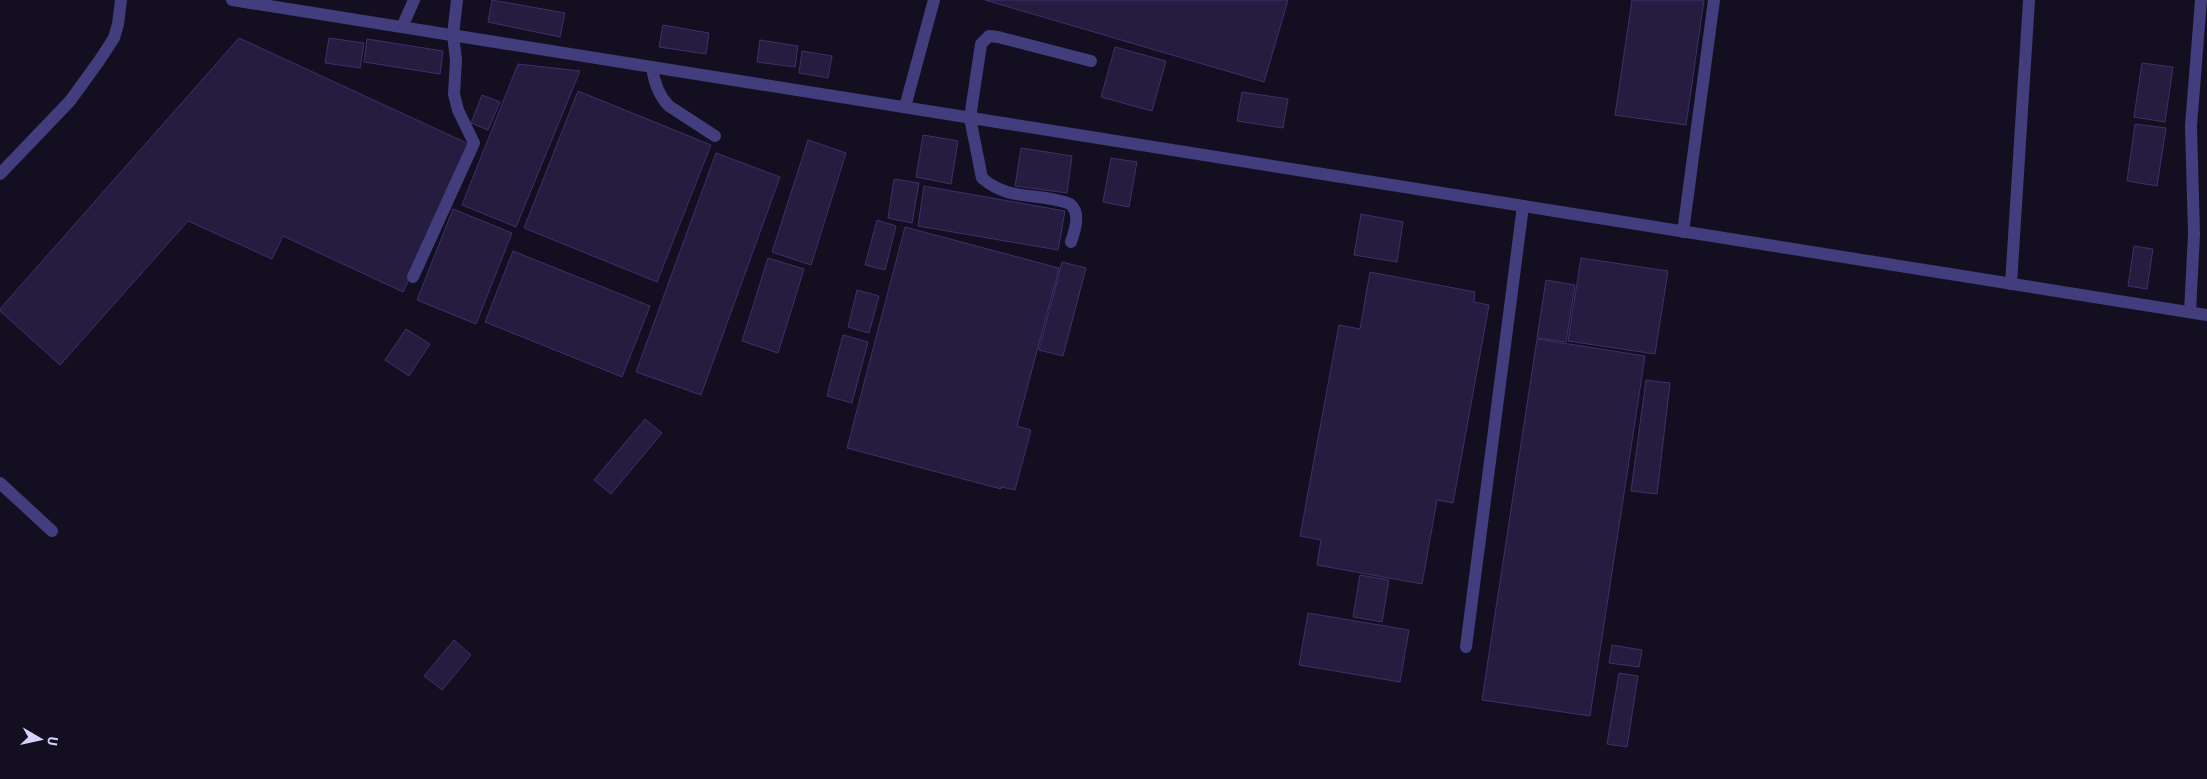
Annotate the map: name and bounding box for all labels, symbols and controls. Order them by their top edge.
north arrow [15,714,65,764]
text: U [44,735,62,747]

